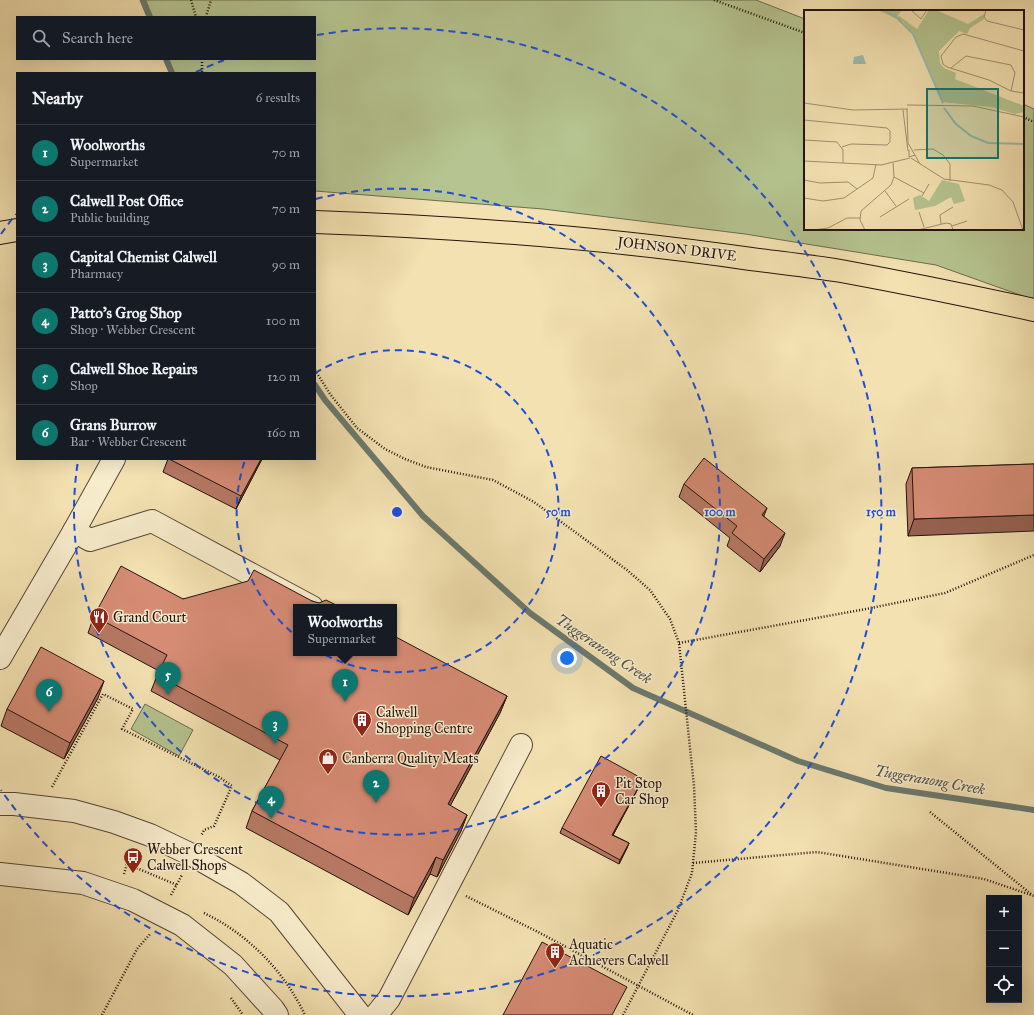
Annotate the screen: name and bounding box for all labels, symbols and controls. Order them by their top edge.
inset map [804,10,1024,230]
search box [16,16,316,60]
icon: search [30,27,52,49]
text: Search here [62,29,133,47]
text: Nearby [32,88,83,109]
text: 6 results [256,90,300,106]
text: Woolworths [70,136,145,154]
text: 1 [42,145,48,161]
text: 70 m [272,145,300,161]
text: Supermarket [70,154,138,170]
text: Calwell Post Office [70,192,184,210]
text: 2 [42,201,48,217]
text: 70 m [272,201,300,217]
text: Public building [70,210,149,226]
street label: JOHNSON DRIVE [614,233,737,266]
text: Capital Chemist Calwell [70,248,217,266]
text: 3 [42,257,48,273]
text: 90 m [272,257,300,273]
text: Pharmacy [70,266,123,282]
text: Patto's Grog Shop [70,304,182,322]
text: 4 [41,313,49,329]
text: 100 m [266,313,300,329]
text: Shop · Webber Crescent [70,322,195,338]
text: Calwell Shoe Repairs [70,360,198,378]
text: 5 [42,369,48,385]
text: 120 m [267,369,300,385]
text: Shop [70,378,98,394]
text: Grans Burrow [70,416,156,434]
text: 6 [42,425,48,441]
text: 160 m [267,425,300,441]
text: Bar · Webber Crescent [70,434,187,450]
centre of rings [390,505,404,519]
text: 50 m [545,505,572,519]
text: 100 m [704,505,737,519]
text: 150 m [866,505,897,519]
popup [293,604,397,656]
restaurant icon: Grand Court [88,606,110,634]
place label: Grand Court [113,609,186,626]
water label: Tuggeranong Creek [553,610,656,688]
text: Woolworths [308,613,382,631]
text: Supermarket [308,631,376,647]
your location [557,648,577,668]
pin: 5 [155,662,181,695]
pin: 1 [332,669,358,702]
pin: 6 [36,679,62,712]
place label: Calwell Shopping Centre [376,704,473,737]
building icon: Calwell Shopping Centre [351,709,373,737]
pin: 3 [262,711,288,744]
shop icon: Canberra Quality Meats [317,747,339,775]
place label: Canberra Quality Meats [342,750,479,767]
water label: Tuggeranong Creek [873,761,987,799]
pin: 2 [363,770,389,803]
place label: Pit Stop Car Shop [615,775,669,808]
building icon: Pit Stop Car Shop [590,780,612,808]
pin: 4 [258,786,284,819]
place label: Webber Crescent Calwell Shops [147,841,243,874]
bus stop icon: Webber Crescent Calwell Shops [122,846,144,874]
map controls [986,895,1022,1003]
button: + [986,895,1022,931]
button: − [986,931,1022,967]
place label: Aquatic Achievers Calwell [568,936,669,969]
building icon: Aquatic Achievers Calwell [544,941,566,969]
button: locate [986,967,1022,1003]

